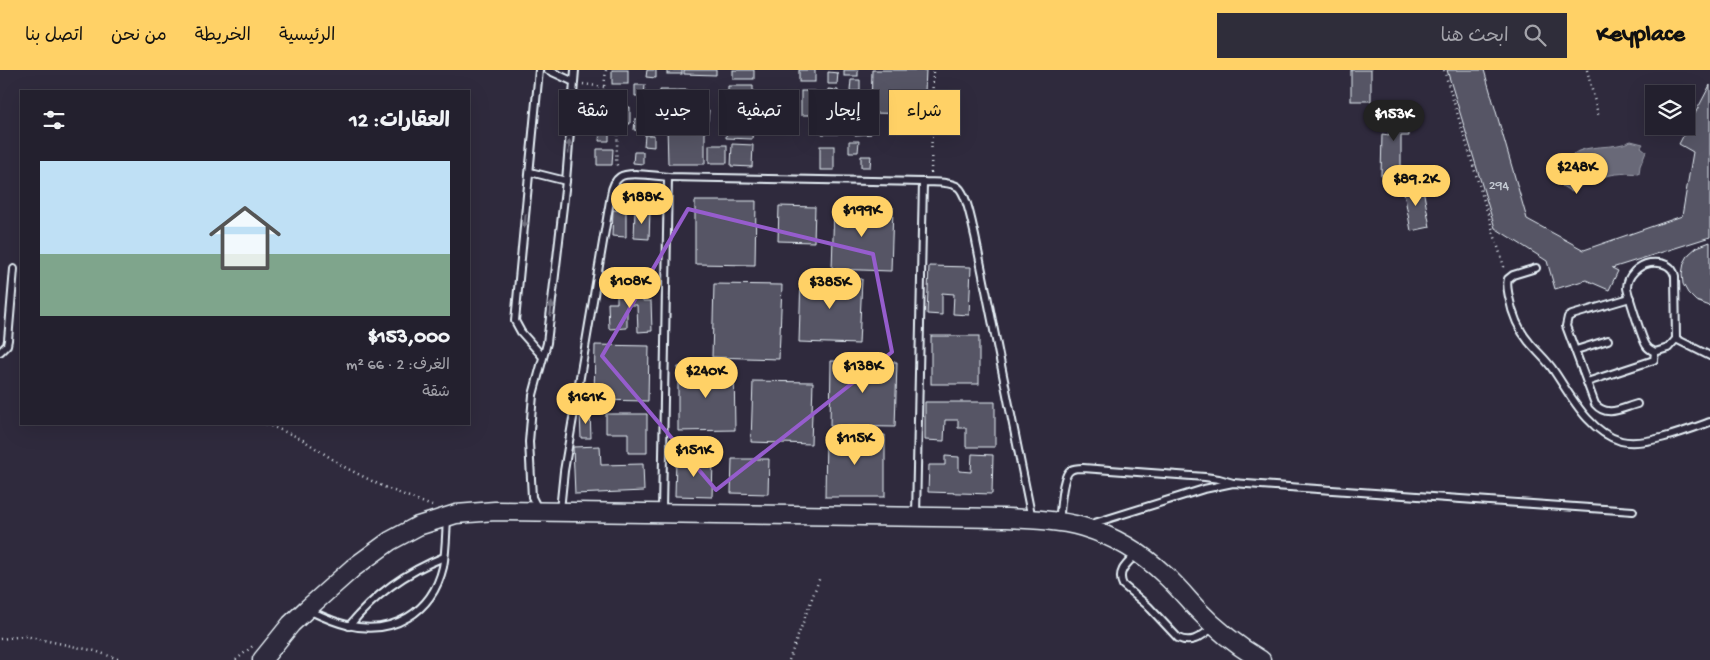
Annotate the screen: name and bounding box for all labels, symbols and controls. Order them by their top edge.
search box [1217,13,1567,58]
icon: search [1521,21,1549,49]
text: Keyplace [1597,21,1685,50]
text: اتصل بنا [25,26,83,47]
text: من نحن [111,26,167,47]
text: الخريطة [195,26,251,47]
text: الرئيسية [279,26,335,47]
text: ابحث هنا [1441,26,1509,49]
map controls [1645,85,1695,135]
button: layers [1645,85,1695,135]
chip: شقة [559,90,627,135]
chip: جديد [637,90,709,135]
chip: تصفية [719,90,799,135]
chip: إيجار [809,90,879,135]
chip: شراء [889,90,960,135]
pin: $153K [1359,100,1429,142]
icon: filters [40,106,68,134]
text: $153K [1374,106,1414,125]
text: العقارات: 12 [349,110,450,135]
one-way arrow [565,139,573,155]
pin: $248K [1542,152,1612,195]
text: $248K [1557,159,1597,178]
pin: $89.2K [1375,164,1457,207]
text: $89.2K [1393,171,1439,190]
house number: 294 [1489,178,1510,195]
pin: $188K [607,182,677,225]
text: $188K [622,189,662,208]
icon: home [200,193,290,283]
pin: $199K [827,196,897,238]
text: $199K [843,202,881,221]
one-way arrow [521,213,529,229]
pin: $108K [595,266,665,309]
pin: $385K [795,268,865,310]
text: $108K [610,273,650,292]
text: $385K [809,274,851,293]
one-way arrow [547,300,555,316]
text: $153,000 [368,326,450,351]
pin: $138K [828,352,898,394]
pin: $240K [671,356,741,399]
text: الغرف: 2 · 66 m² [346,357,450,376]
text: $138K [843,358,883,377]
text: $240K [686,363,726,382]
pin: $161K [551,382,621,425]
text: شقة [422,384,450,403]
text: $161K [567,389,605,408]
pin: $115K [820,424,890,466]
text: $115K [836,430,874,449]
pin: $151K [659,436,729,478]
text: $151K [675,442,713,461]

